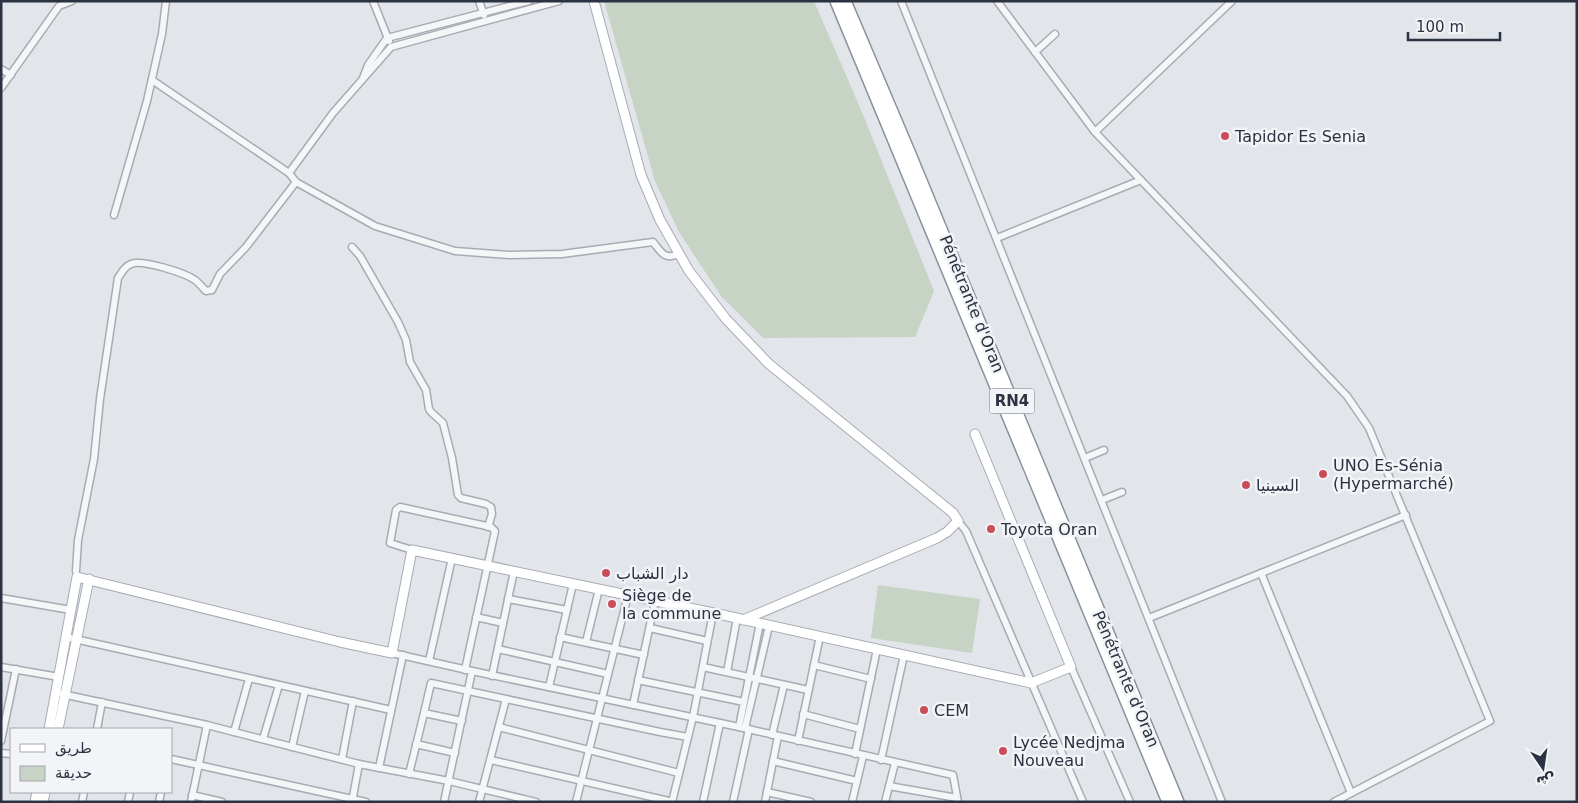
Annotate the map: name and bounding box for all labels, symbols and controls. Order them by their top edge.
scale bar [1408,10,1500,42]
text: 100 m [1416,18,1464,36]
place label: Tapidor Es Senia [1234,127,1366,146]
marker: Tapidor Es Senia [1219,130,1231,142]
street label: Pénétrante d'Oran [936,232,1008,376]
road number: RN4 [990,388,1034,414]
place label: UNO Es-Sénia (Hypermarché) [1333,456,1454,493]
marker: UNO Es-Sénia (Hypermarché) [1317,468,1329,480]
place label: السينيا [1256,476,1299,495]
marker: السينيا [1240,479,1252,491]
place label: Toyota Oran [1000,520,1097,539]
marker: Toyota Oran [985,523,997,535]
place label: دار الشباب [616,564,689,584]
marker: دار الشباب [600,567,612,579]
place label: Siège de la commune [622,586,721,623]
marker: Siège de la commune [606,598,618,610]
street label: Pénétrante d'Oran [1089,608,1163,750]
place label: CEM [934,701,969,720]
marker: CEM [918,704,930,716]
legend [10,728,172,793]
place label: Lycée Nedjma Nouveau [1013,733,1125,770]
text: طريق [55,739,92,757]
north arrow [1518,743,1568,793]
marker: Lycée Nedjma Nouveau [997,745,1009,757]
text: حديقة [55,764,92,782]
text: ش [1535,771,1557,791]

